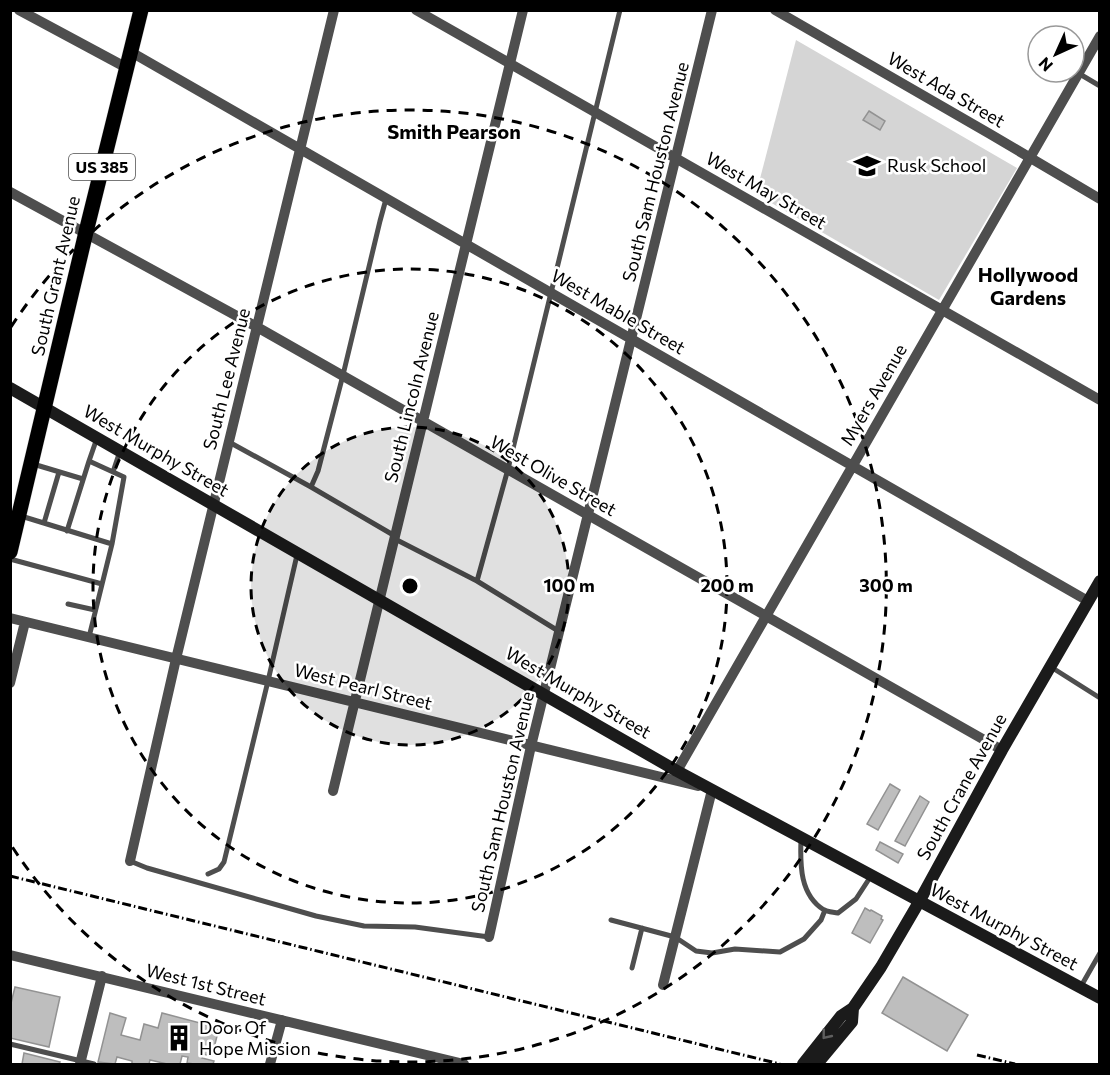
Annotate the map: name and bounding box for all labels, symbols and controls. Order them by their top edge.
north arrow [1026,24,1086,84]
street label: West Ada Street [884,47,1009,132]
text: N [1034,54,1056,76]
street label: South Sam Houston Avenue [617,60,693,284]
district label: Smith Pearson [387,119,521,143]
street label: West May Street [702,147,831,234]
school or university icon: Rusk School [852,151,882,181]
road number: US 385 [69,154,135,180]
place label: Rusk School [887,154,986,176]
street label: South Grant Avenue [26,194,84,358]
district label: Hollywood Gardens [978,262,1078,309]
street label: West Mable Street [548,264,689,358]
street label: South Lee Avenue [198,306,254,452]
street label: South Lincoln Avenue [379,309,443,485]
street label: Myers Avenue [835,340,911,449]
street label: West Murphy Street [80,400,233,501]
street label: West Olive Street [486,430,621,520]
text: 100 m [543,574,595,596]
text: 200 m [700,574,754,596]
text: 300 m [859,574,913,596]
centre of rings [400,576,420,596]
street label: West Murphy Street [502,642,655,743]
street label: West Pearl Street [292,658,435,714]
street label: South Sam Houston Avenue [466,689,538,914]
street label: South Crane Avenue [912,709,1011,864]
street label: West Murphy Street [927,878,1082,974]
street label: West 1st Street [144,958,269,1010]
place label: Door Of Hope Mission [199,1016,311,1059]
building icon: Door Of Hope Mission [164,1023,194,1053]
one-way arrow [823,1028,834,1039]

